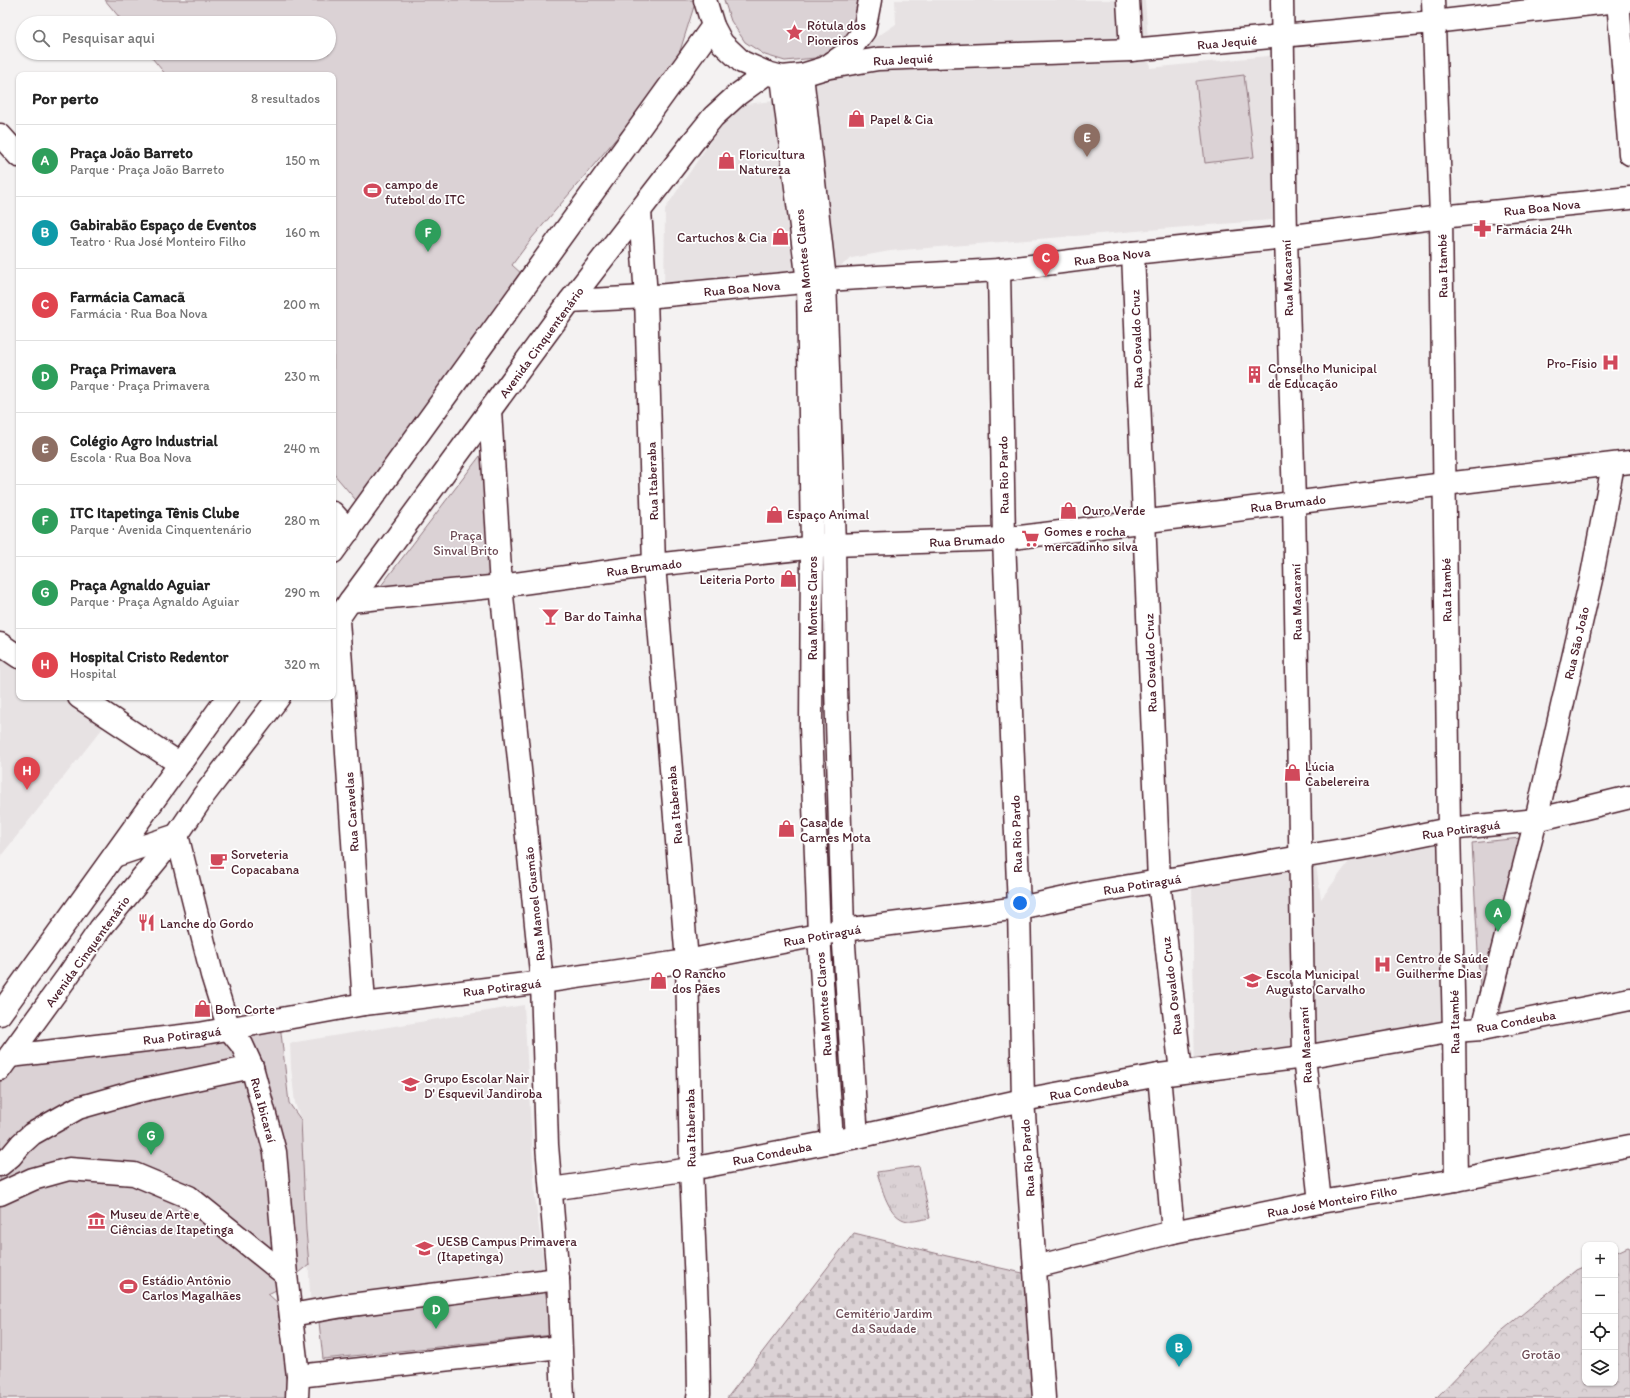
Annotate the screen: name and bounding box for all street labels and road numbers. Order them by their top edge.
street label: Rua Jequié [1197,32,1258,53]
street label: Rua Jequié [873,50,933,69]
street label: Rua Boa Nova [1503,196,1581,219]
street label: Rua Montes Claros [791,208,816,314]
street label: Rua Itambé [1434,234,1451,298]
street label: Rua Macaraní [1279,239,1296,316]
street label: Rua Boa Nova [1073,244,1151,269]
street label: Rua Boa Nova [703,278,781,299]
street label: Avenida Cinquentenário [496,284,587,401]
street label: Rua Osvaldo Cruz [1127,289,1146,389]
street label: Rua Rio Pardo [995,435,1012,514]
street label: Rua Itaberaba [644,441,661,521]
street label: Rua Brumado [1249,491,1327,516]
street label: Rua Brumado [929,531,1006,550]
street label: Rua Brumado [605,555,683,580]
street label: Rua Montes Claros [805,556,820,660]
street label: Rua Itambé [1438,558,1455,622]
street label: Rua Macaraní [1288,563,1305,640]
street label: Rua São João [1561,605,1592,681]
street label: Rua Osvaldo Cruz [1141,613,1160,713]
street label: Rua Itaberaba [664,765,685,845]
street label: Rua Caravelas [341,771,362,852]
street label: Rua Rio Pardo [1008,794,1025,873]
street label: Rua Potiraguá [1421,817,1501,842]
street label: Rua Manoel Gusmão [521,846,548,962]
street label: Rua Potiraguá [1102,871,1182,898]
street label: Avenida Cinquentenário [42,893,133,1010]
street label: Rua Potiraguá [782,921,862,950]
street label: Rua Osvaldo Cruz [1158,936,1185,1036]
street label: Rua Montes Claros [812,951,835,1057]
street label: Rua Potiraguá [462,975,542,1000]
street label: Rua Itambé [1446,990,1463,1054]
street label: Rua Macaraní [1296,1006,1315,1084]
street label: Rua Condeuba [1475,1007,1557,1036]
street label: Rua Potiraguá [142,1023,222,1048]
street label: Rua Condeuba [1048,1073,1130,1104]
street label: Rua Ibicaraí [248,1076,280,1145]
street label: Rua Itaberaba [682,1088,699,1168]
street label: Rua Rio Pardo [1017,1118,1038,1197]
street label: Rua Condeuba [731,1138,813,1169]
street label: Rua José Monteiro Filho [1266,1183,1399,1220]

